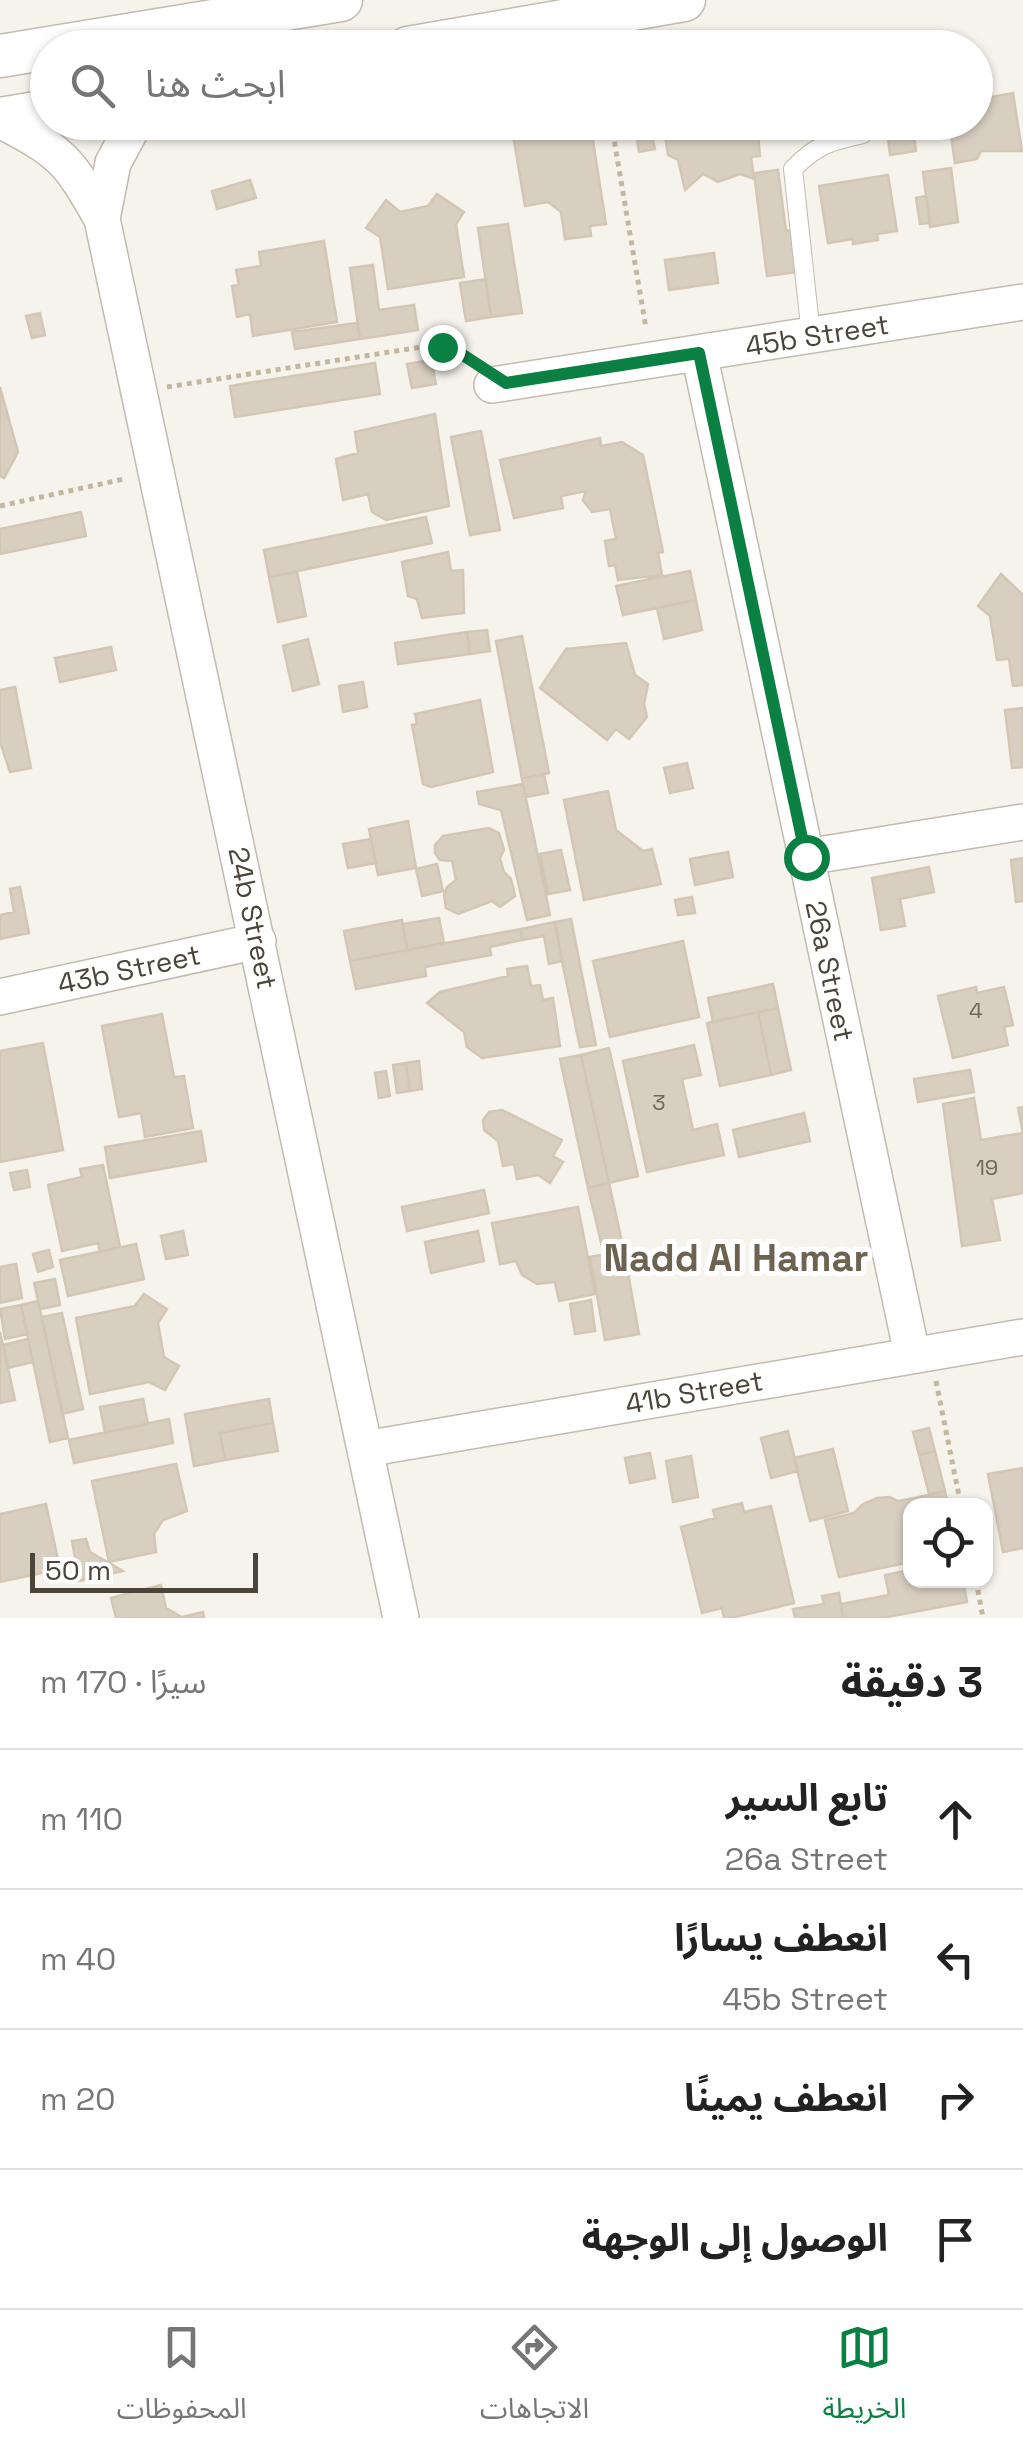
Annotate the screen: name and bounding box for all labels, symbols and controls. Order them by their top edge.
search box [30,30,993,140]
icon: search [65,58,120,113]
text: ابحث هنا [145,60,286,108]
street label: 45b Street [743,306,891,364]
route end [420,325,466,371]
route start [784,835,830,881]
street label: 24b Street [220,844,286,992]
street label: 26a Street [798,897,862,1045]
street label: 43b Street [54,936,204,1002]
house number: 4 [969,996,983,1024]
house number: 3 [652,1088,666,1116]
house number: 19 [976,1153,998,1181]
district label: Nadd Al Hamar [604,1234,868,1282]
street label: 41b Street [622,1362,766,1422]
map controls [903,1498,993,1588]
button: locate [903,1498,993,1588]
scale bar [30,1548,258,1592]
text: 50 m [45,1552,111,1588]
text: 3 دقيقة [841,1656,983,1709]
text: سيرًا · 170 m [40,1662,206,1702]
text: تابع السير [726,1774,888,1822]
icon: ahead [928,1792,983,1847]
text: 110 m [40,1799,123,1839]
text: 26a Street [725,1839,888,1879]
text: انعطف يسارًا [674,1914,888,1962]
icon: left [928,1932,983,1987]
text: 40 m [40,1939,116,1979]
text: 45b Street [722,1979,888,2019]
icon: right [928,2072,983,2127]
text: انعطف يمينًا [684,2074,888,2122]
text: 20 m [40,2079,116,2119]
icon: arrive [928,2212,983,2267]
text: الوصول إلى الوجهة [582,2214,888,2262]
tab: المحفوظات [117,2320,247,2439]
tab: الاتجاهات [480,2320,589,2439]
tab: الخريطة [822,2320,906,2439]

